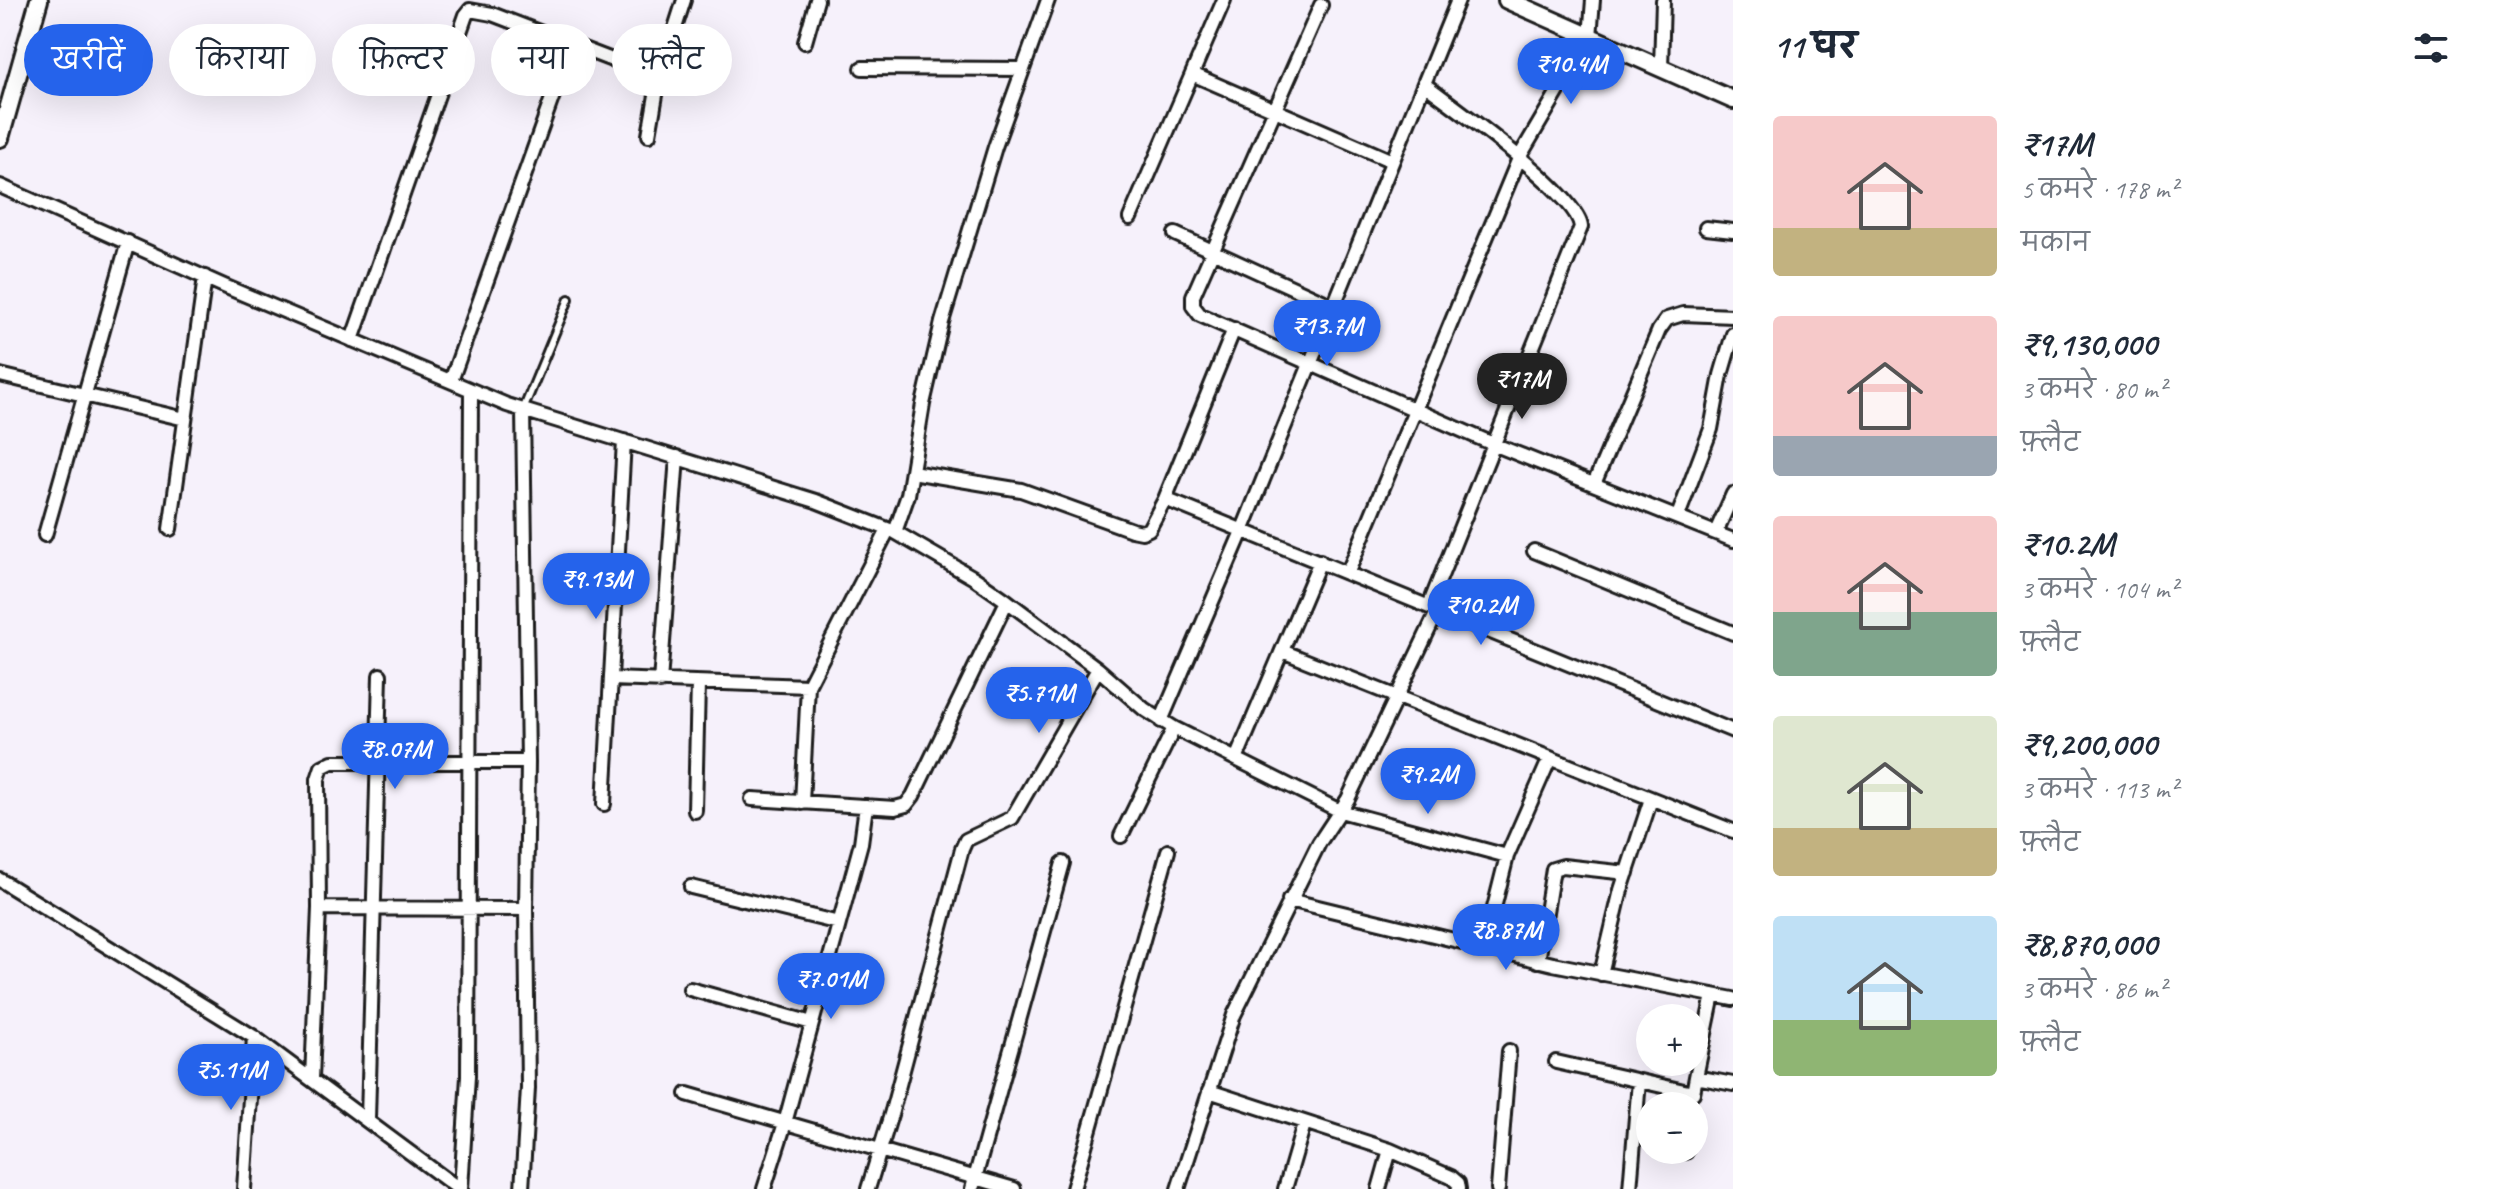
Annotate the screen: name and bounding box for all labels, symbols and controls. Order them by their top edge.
chip: खरीदें [24,24,153,96]
chip: किराया [169,24,316,96]
chip: फ़िल्टर [332,24,475,96]
chip: नया [491,24,596,96]
chip: फ़्लैट [612,24,732,96]
text: 11 घर [1773,24,1857,67]
icon: filters [2409,26,2453,70]
pin: ₹10.4M [1506,38,1636,106]
text: ₹10.4M [1536,47,1606,80]
text: ₹17M [2021,122,2092,165]
icon: home [1837,148,1933,244]
text: 5 कमरे · 178 m² [2021,173,2177,206]
text: मकान [2021,226,2090,259]
pin: ₹13.7M [1262,300,1392,368]
text: ₹13.7M [1292,309,1362,342]
text: ₹9,130,000 [2021,322,2156,365]
icon: home [1837,348,1933,444]
pin: ₹17M [1475,353,1569,421]
text: ₹17M [1495,362,1549,395]
text: 3 कमरे · 80 m² [2021,373,2166,406]
text: फ़्लैट [2021,426,2080,459]
text: ₹10.2M [2021,522,2114,565]
icon: home [1837,548,1933,644]
pin: ₹9.13M [531,553,661,621]
text: ₹9.13M [561,562,631,595]
text: 3 कमरे · 104 m² [2021,573,2177,606]
pin: ₹10.2M [1416,579,1546,647]
text: ₹10.2M [1446,588,1516,621]
text: फ़्लैट [2021,626,2080,659]
pin: ₹5.71M [974,667,1104,735]
text: ₹5.71M [1004,676,1074,709]
text: ₹9,200,000 [2021,722,2156,765]
pin: ₹8.07M [330,723,460,791]
text: ₹8.07M [360,732,430,765]
pin: ₹9.2M [1372,748,1484,816]
icon: home [1837,748,1933,844]
text: ₹9.2M [1399,757,1457,790]
text: 3 कमरे · 113 m² [2021,773,2177,806]
text: फ़्लैट [2021,826,2080,859]
pin: ₹8.87M [1441,904,1571,972]
text: ₹8.87M [1471,913,1541,946]
text: ₹8,870,000 [2021,922,2157,965]
icon: home [1837,948,1933,1044]
pin: ₹7.01M [766,953,896,1021]
text: ₹7.01M [796,962,866,995]
text: 3 कमरे · 86 m² [2021,973,2166,1006]
map controls [1636,1004,1708,1164]
button: + [1636,1004,1708,1076]
text: फ़्लैट [2021,1026,2080,1059]
pin: ₹5.11M [166,1044,296,1112]
text: ₹5.11M [196,1053,266,1086]
button: − [1636,1092,1708,1164]

